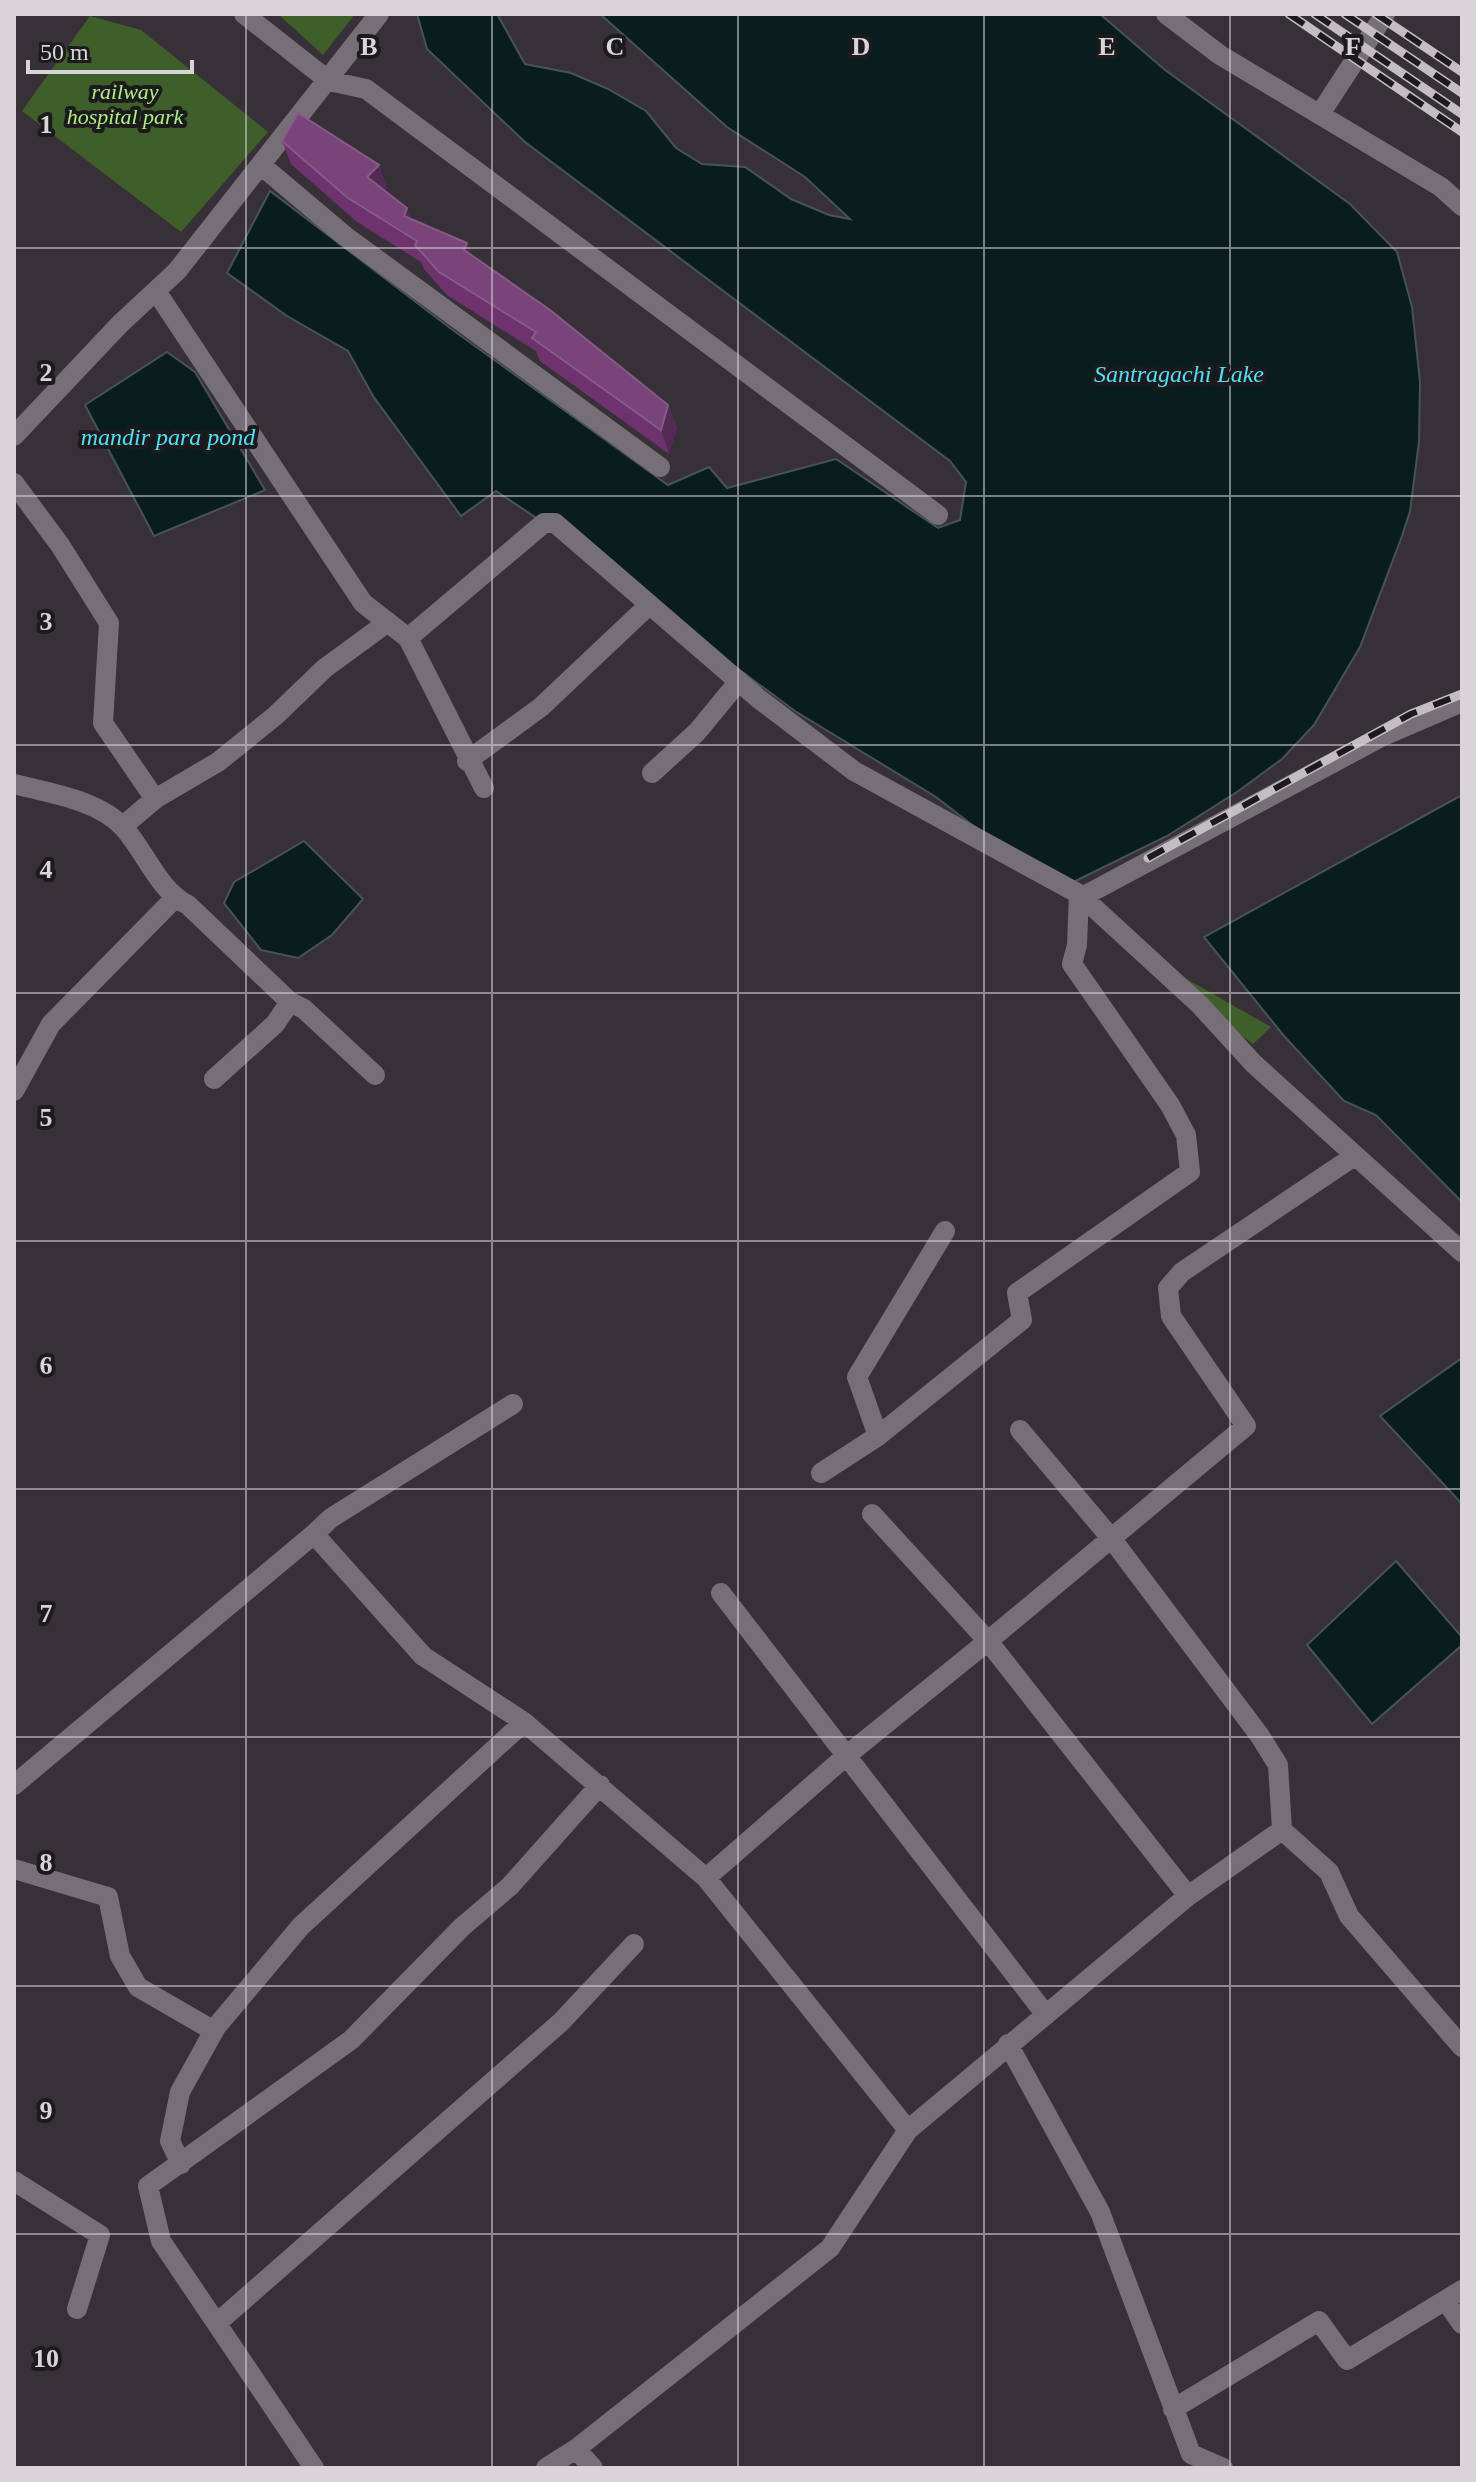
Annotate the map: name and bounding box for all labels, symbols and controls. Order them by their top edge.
scale bar [28,24,192,74]
text: B [360,32,378,61]
text: C [606,32,624,61]
text: D [852,32,870,61]
text: E [1098,32,1116,61]
text: F [1345,32,1361,61]
text: 50 m [40,39,89,65]
park label: railway hospital park [67,79,185,129]
text: 1 [40,110,53,139]
text: 2 [40,358,53,387]
water label: Santragachi Lake [1094,361,1264,387]
water label: mandir para pond [81,424,256,450]
text: 3 [40,607,53,636]
text: 4 [40,855,53,884]
text: 5 [40,1103,53,1132]
text: 6 [40,1351,53,1380]
text: 7 [40,1599,53,1628]
text: 8 [40,1848,53,1877]
text: 9 [40,2096,53,2125]
text: 10 [33,2344,59,2373]

